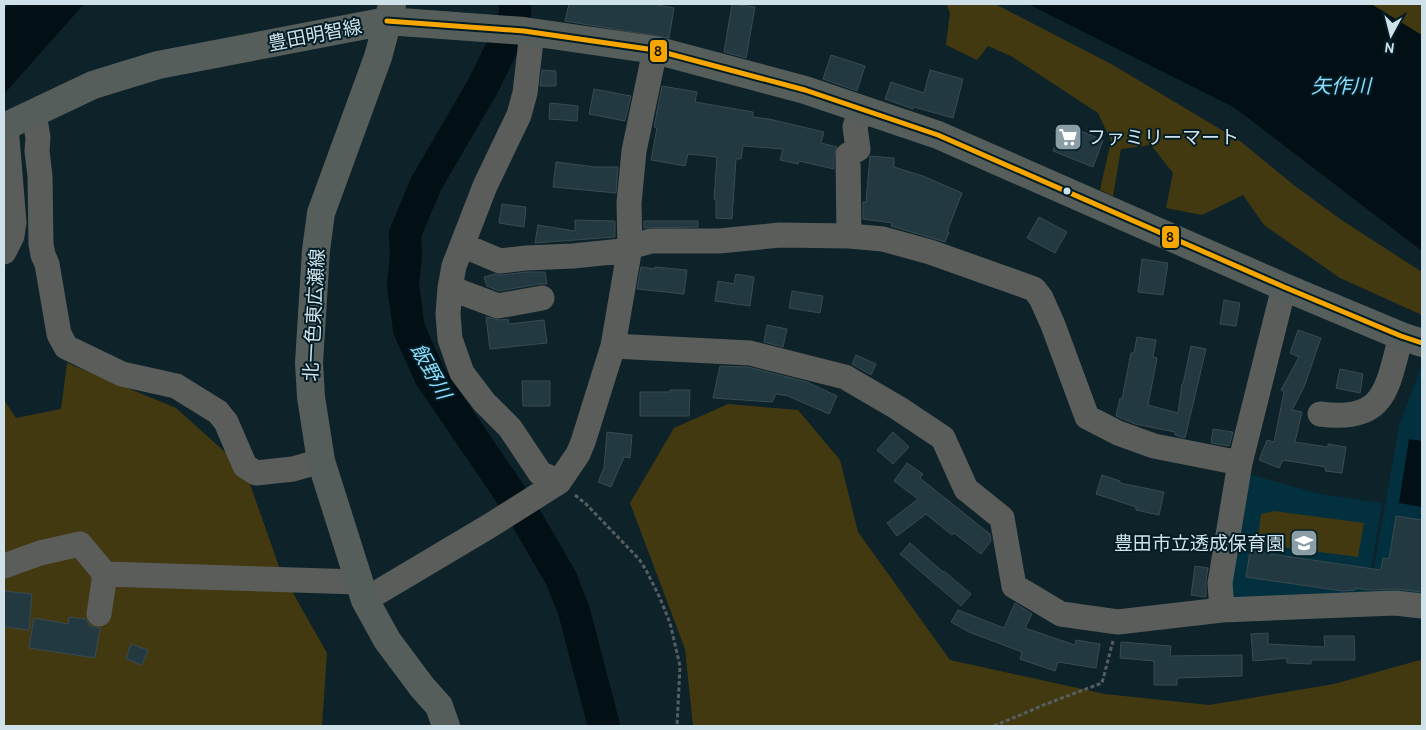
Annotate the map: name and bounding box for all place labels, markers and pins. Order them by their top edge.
supermarket icon: ファミリーマート [1053,122,1083,152]
place label: ファミリーマート [1087,126,1239,149]
unlabelled marker [1062,186,1072,196]
school or university icon: 豊田市立透成保育園 [1289,528,1319,558]
place label: 豊田市立透成保育園 [1114,532,1285,555]

